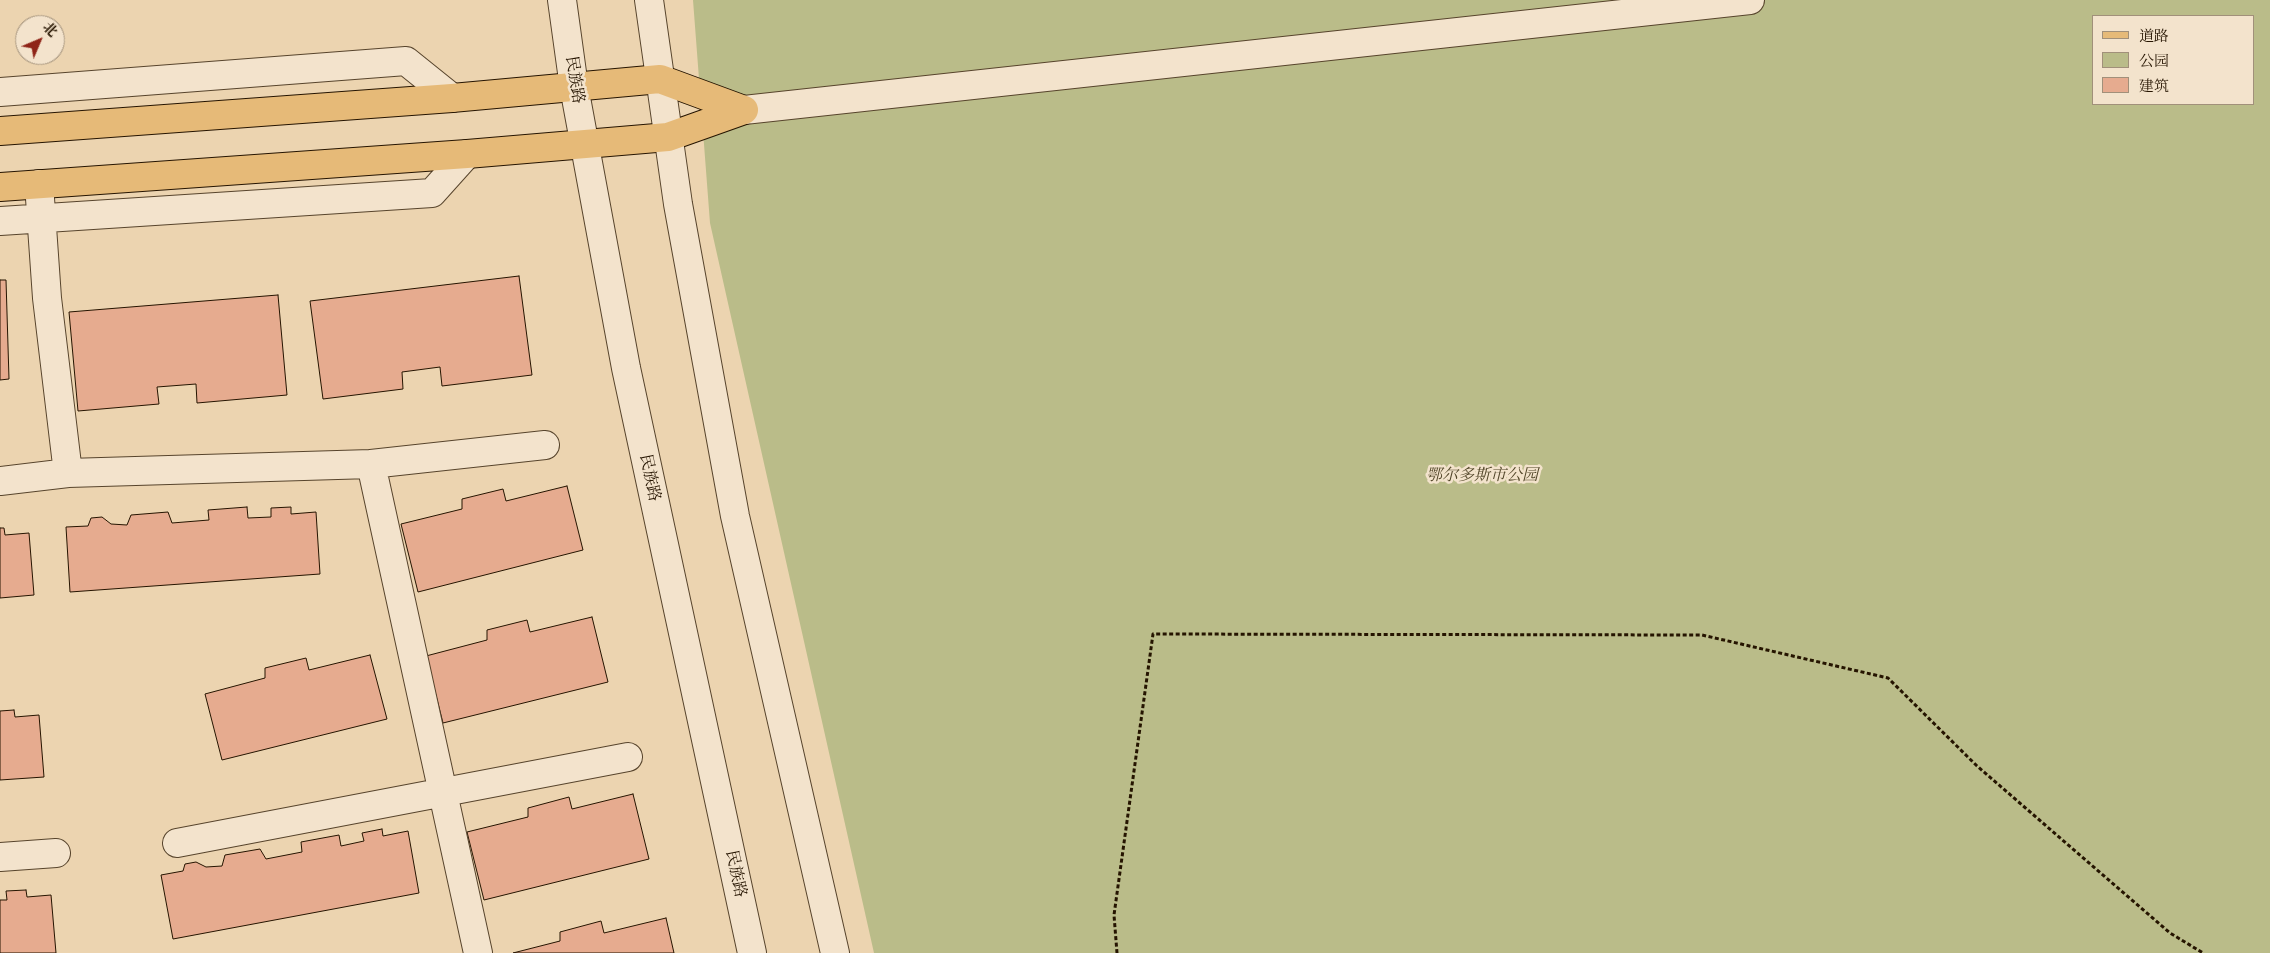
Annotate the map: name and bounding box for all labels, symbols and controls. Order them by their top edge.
north arrow [15,15,65,65]
legend [2092,15,2255,105]
text: 北 [39,18,62,41]
text: 道路 [2139,26,2169,46]
text: 公园 [2139,51,2169,71]
street label: 民族路 [561,55,587,105]
text: 建筑 [2139,76,2169,96]
street label: 民族路 [635,453,663,503]
park label: 鄂尔多斯市公园 [1426,466,1538,486]
street label: 民族路 [721,849,749,899]

